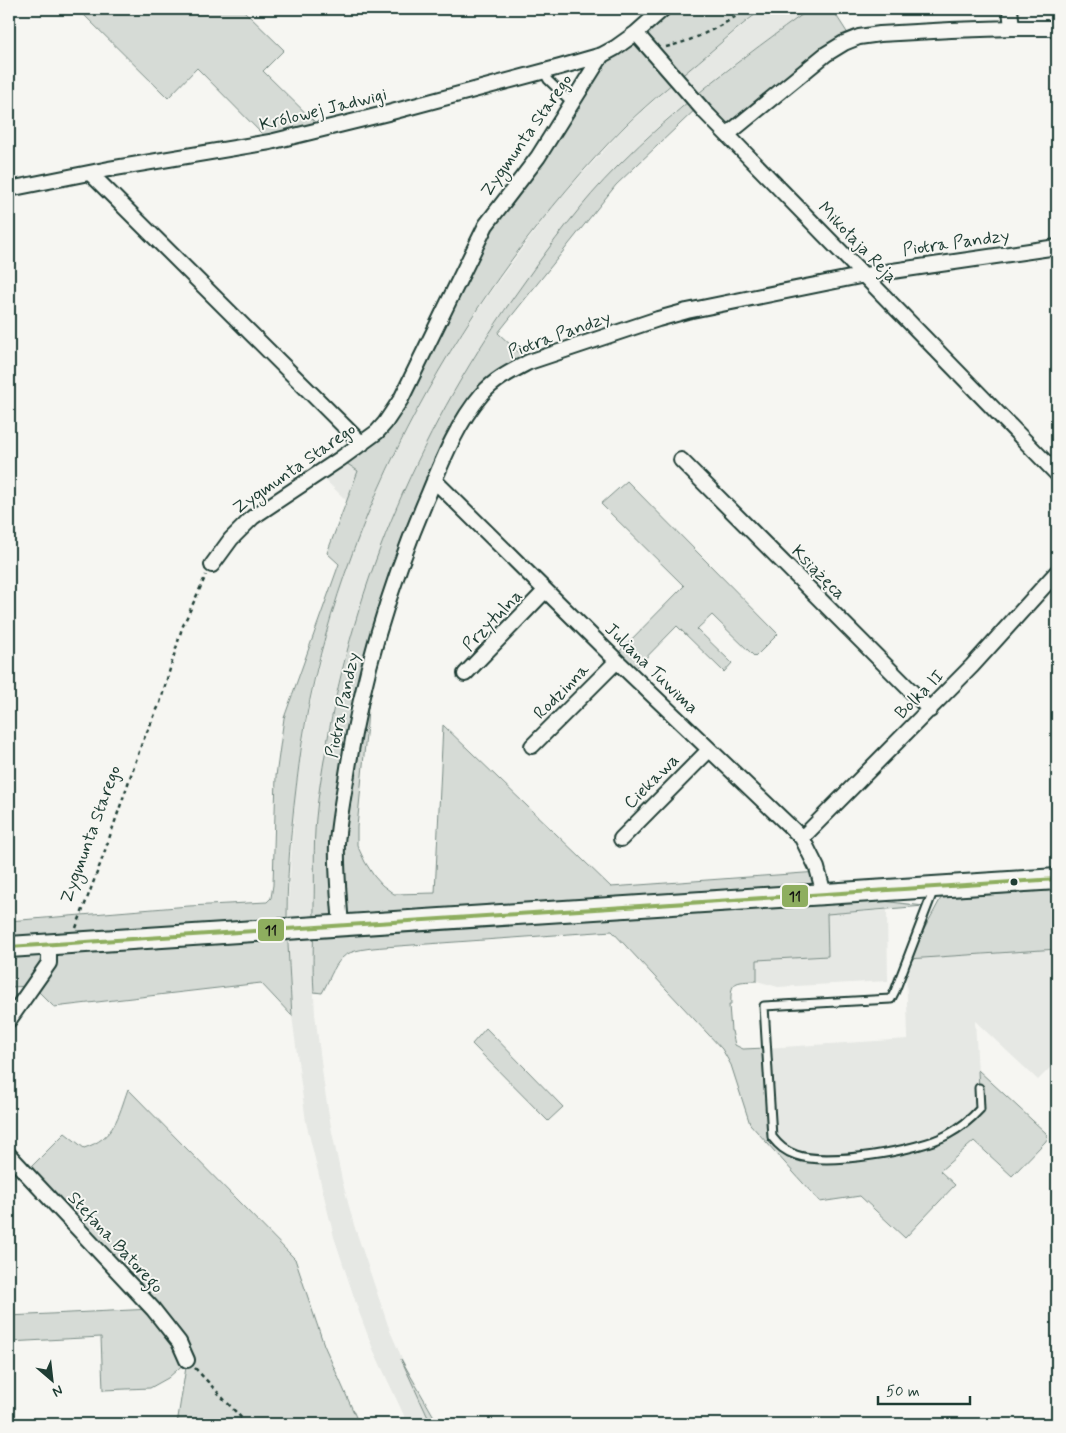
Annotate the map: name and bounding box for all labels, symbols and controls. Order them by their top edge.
street label: Zygmunta Starego [475,69,579,202]
street label: Królowej Jadwigi [257,83,389,137]
street label: Mikołaja Reja [812,197,902,289]
street label: Piotra Pandzy [901,224,1011,262]
street label: Piotra Pandzy [505,305,614,365]
street label: Zygmunta Starego [228,417,361,521]
street label: Książęca [786,540,851,605]
street label: Przytulna [457,585,528,657]
street label: Juliana Tuwima [599,618,703,720]
street label: Piotra Pandzy [320,650,366,760]
street label: Rodzinna [528,658,595,725]
street label: Bolka II [890,665,950,725]
street label: Ciekawa [619,749,685,815]
street label: Zygmunta Starego [55,762,128,907]
unlabelled marker [1009,877,1019,887]
line badge: 11 [781,884,809,908]
text: 11 [789,888,801,906]
line badge: 11 [257,918,285,942]
text: 11 [265,922,277,940]
street label: Stefana Batorego [60,1187,169,1300]
north arrow [28,1356,78,1406]
scale bar [878,1373,971,1405]
text: N [49,1380,66,1401]
text: 50 m [886,1382,920,1402]

